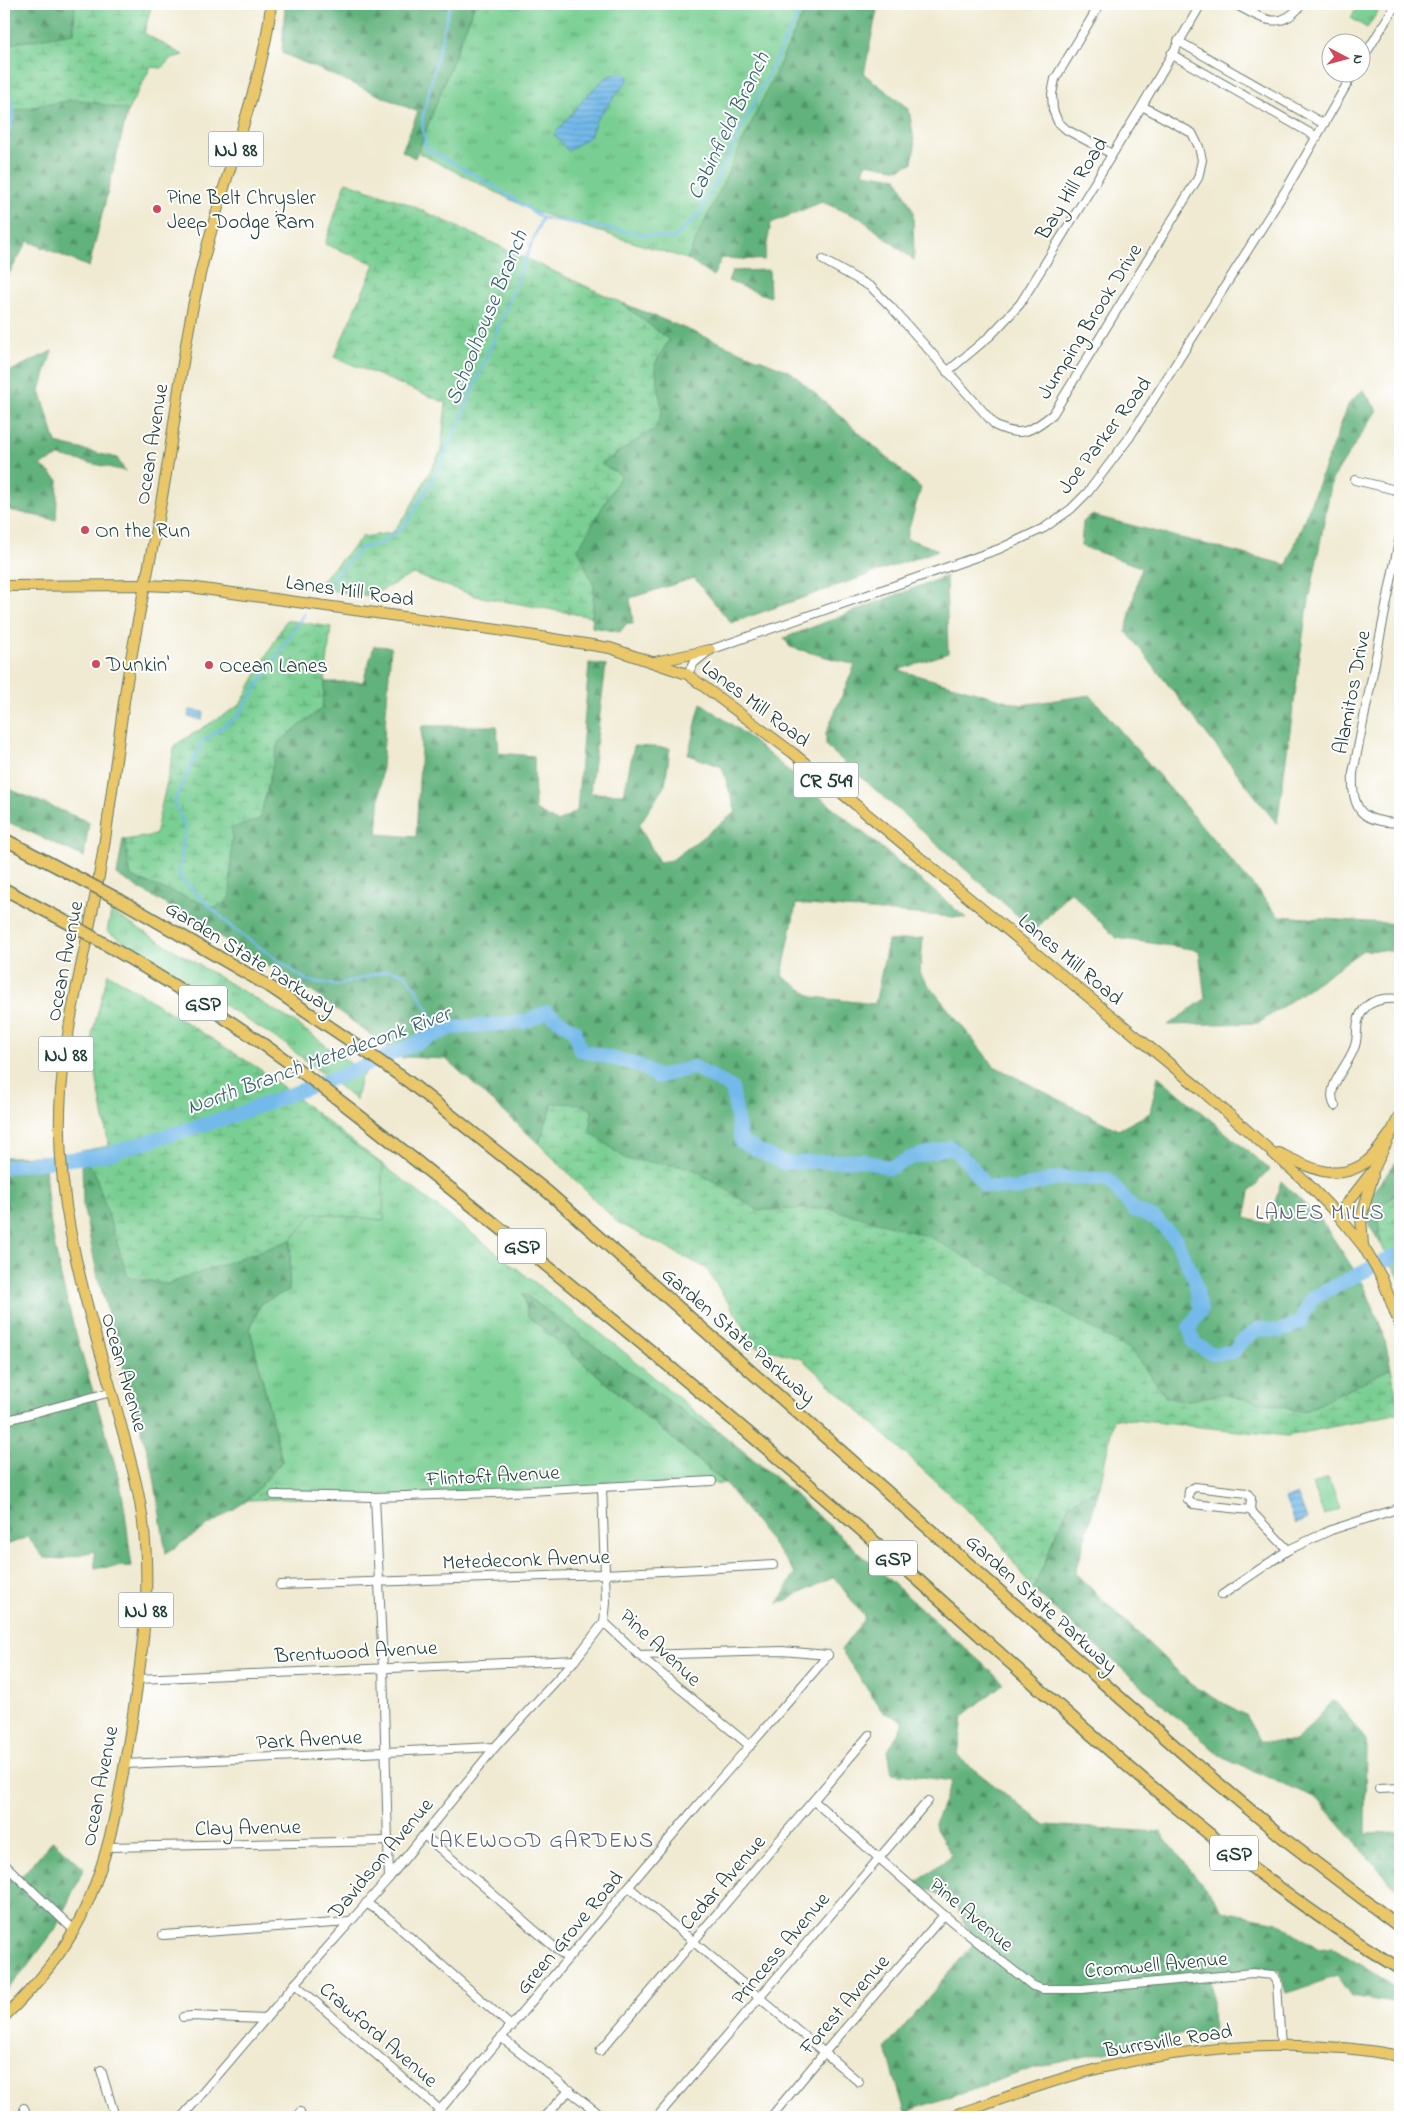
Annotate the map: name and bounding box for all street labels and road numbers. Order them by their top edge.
road number: NJ 88 [208,132,264,166]
street label: Bay Hill Road [1029,132,1118,248]
street label: Jumping Brook Drive [1031,238,1153,407]
street label: Joe Parker Road [1051,371,1160,501]
street label: Ocean Avenue [129,381,177,507]
street label: Lanes Mill Road [284,568,416,616]
street label: Alamitos Drive [1326,627,1380,757]
street label: Lanes Mill Road [694,654,816,756]
road number: CR 549 [794,762,858,798]
street label: Garden State Parkway [158,894,341,1025]
street label: Ocean Avenue [40,898,92,1024]
street label: Lanes Mill Road [1011,907,1129,1014]
road number: GSP [179,986,227,1020]
road number: NJ 88 [38,1036,94,1072]
road number: GSP [498,1228,546,1264]
street label: Garden State Parkway [653,1261,822,1414]
street label: Ocean Avenue [92,1310,155,1436]
street label: Flintoft Avenue [425,1459,561,1496]
street label: Garden State Parkway [956,1528,1124,1683]
road number: GSP [869,1540,917,1576]
street label: Metedeconk Avenue [442,1543,611,1579]
road number: NJ 88 [118,1592,174,1628]
street label: Pine Avenue [612,1603,708,1695]
street label: Brentwood Avenue [273,1634,439,1672]
street label: Ocean Avenue [75,1723,127,1849]
street label: Park Avenue [255,1723,363,1759]
street label: Davidson Avenue [321,1792,442,1927]
street label: Clay Avenue [195,1813,302,1847]
street label: Cedar Avenue [673,1828,774,1938]
road number: GSP [1210,1836,1258,1870]
street label: Green Grove Road [510,1865,632,2002]
street label: Pine Avenue [922,1871,1020,1960]
street label: Princess Avenue [725,1886,838,2012]
street label: Cromwell Avenue [1083,1945,1230,1987]
street label: Forest Avenue [793,1948,898,2063]
street label: Crawford Avenue [312,1975,444,2096]
street label: Burrsville Road [1101,2017,1235,2067]

